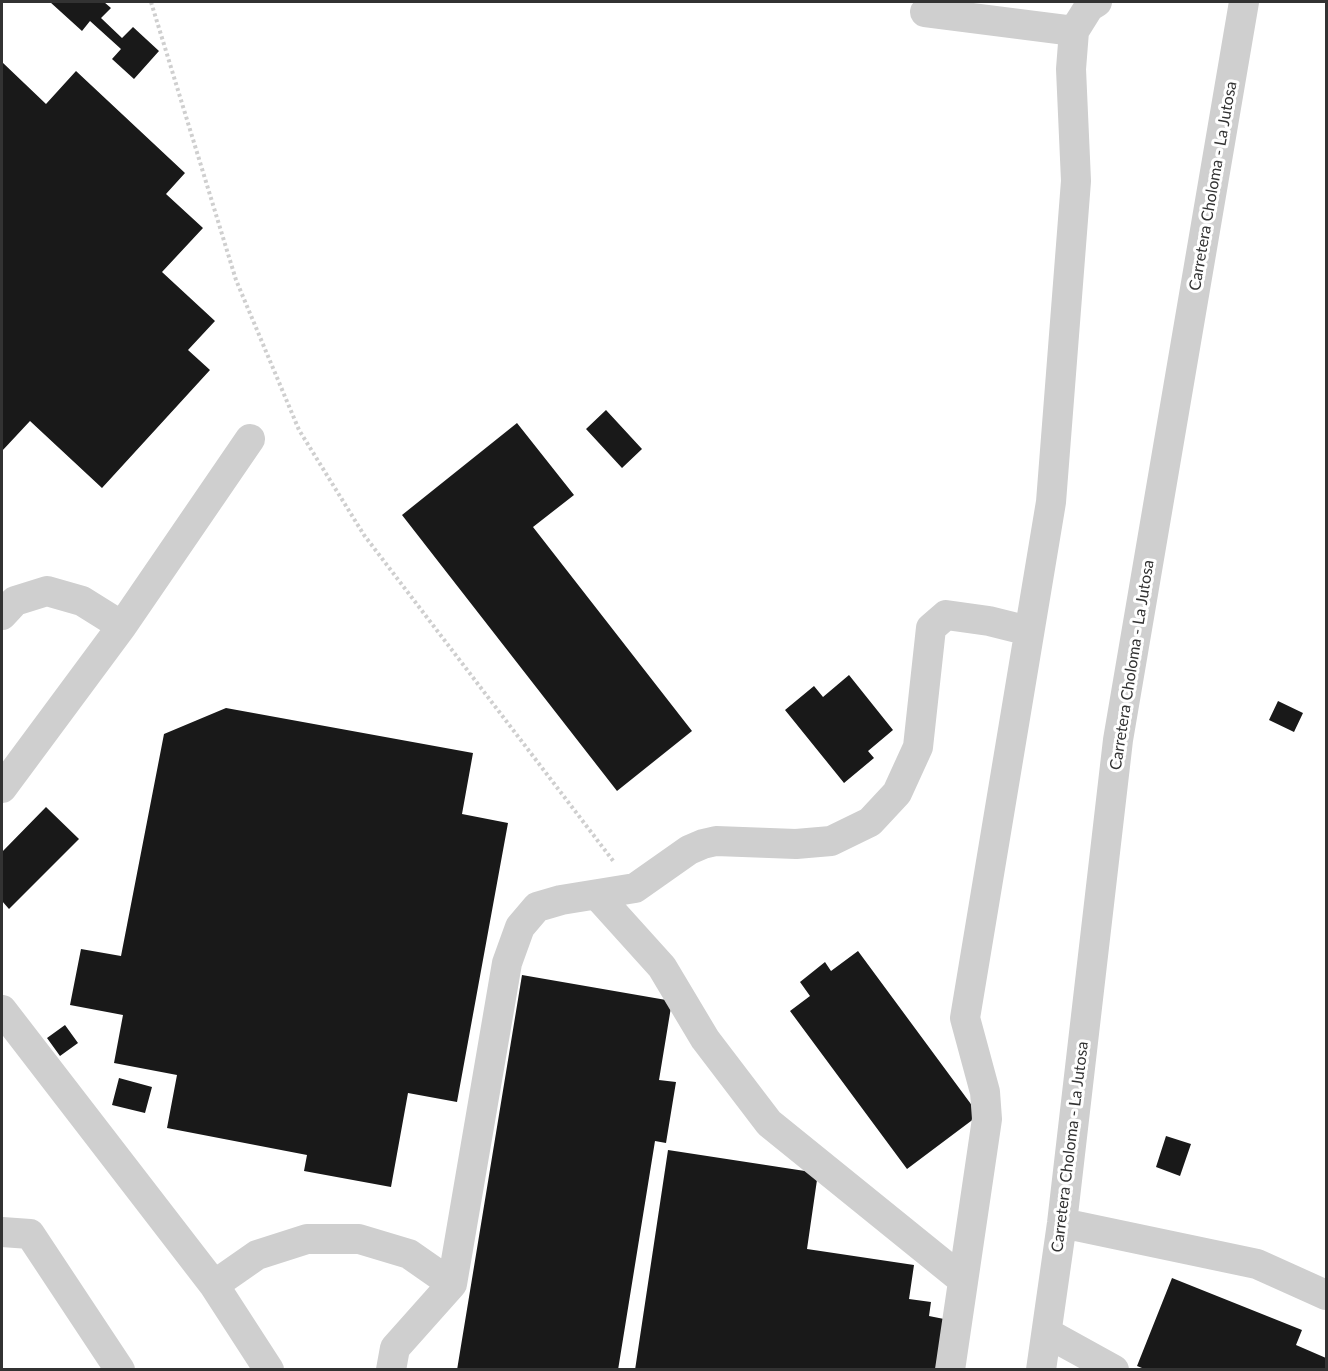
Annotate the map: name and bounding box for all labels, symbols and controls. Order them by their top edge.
street label: Carretera Choloma - La Jutosa [1185,80,1241,292]
street label: Carretera Choloma - La Jutosa [1106,559,1158,771]
street label: Carretera Choloma - La Jutosa [1048,1040,1092,1254]

